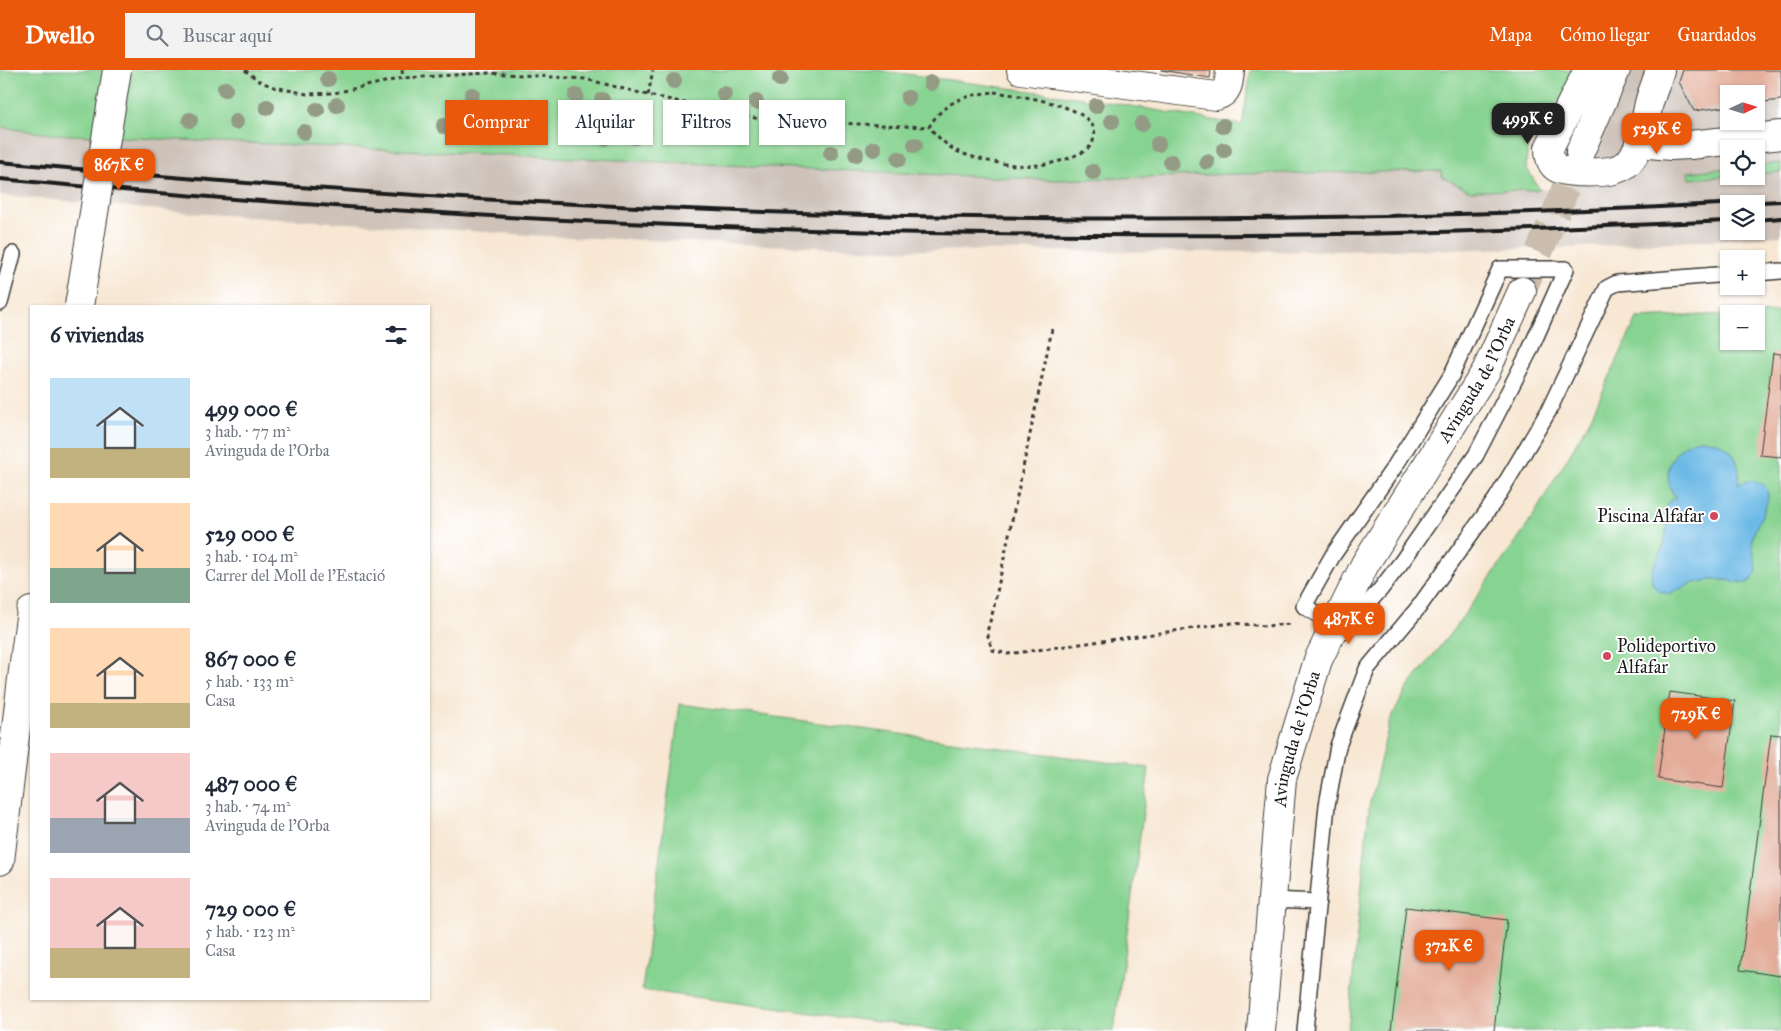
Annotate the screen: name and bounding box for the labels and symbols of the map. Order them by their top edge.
north arrow [1720,85,1765,130]
pin: 499K € [1487,102,1569,145]
pin: 529K € [1616,112,1698,155]
pin: 867K € [78,148,160,191]
street label: Avinguda de l'Orba [1433,313,1520,447]
place label: Piscina Alfafar [1597,505,1704,527]
marker: Piscina Alfafar [1708,510,1720,522]
pin: 487K € [1308,602,1390,645]
place label: Polideportivo Alfafar [1616,635,1716,678]
marker: Polideportivo Alfafar [1601,650,1613,662]
street label: Avinguda de l'Orba [1269,668,1325,809]
pin: 729K € [1655,698,1737,740]
pin: 372K € [1408,930,1490,972]

